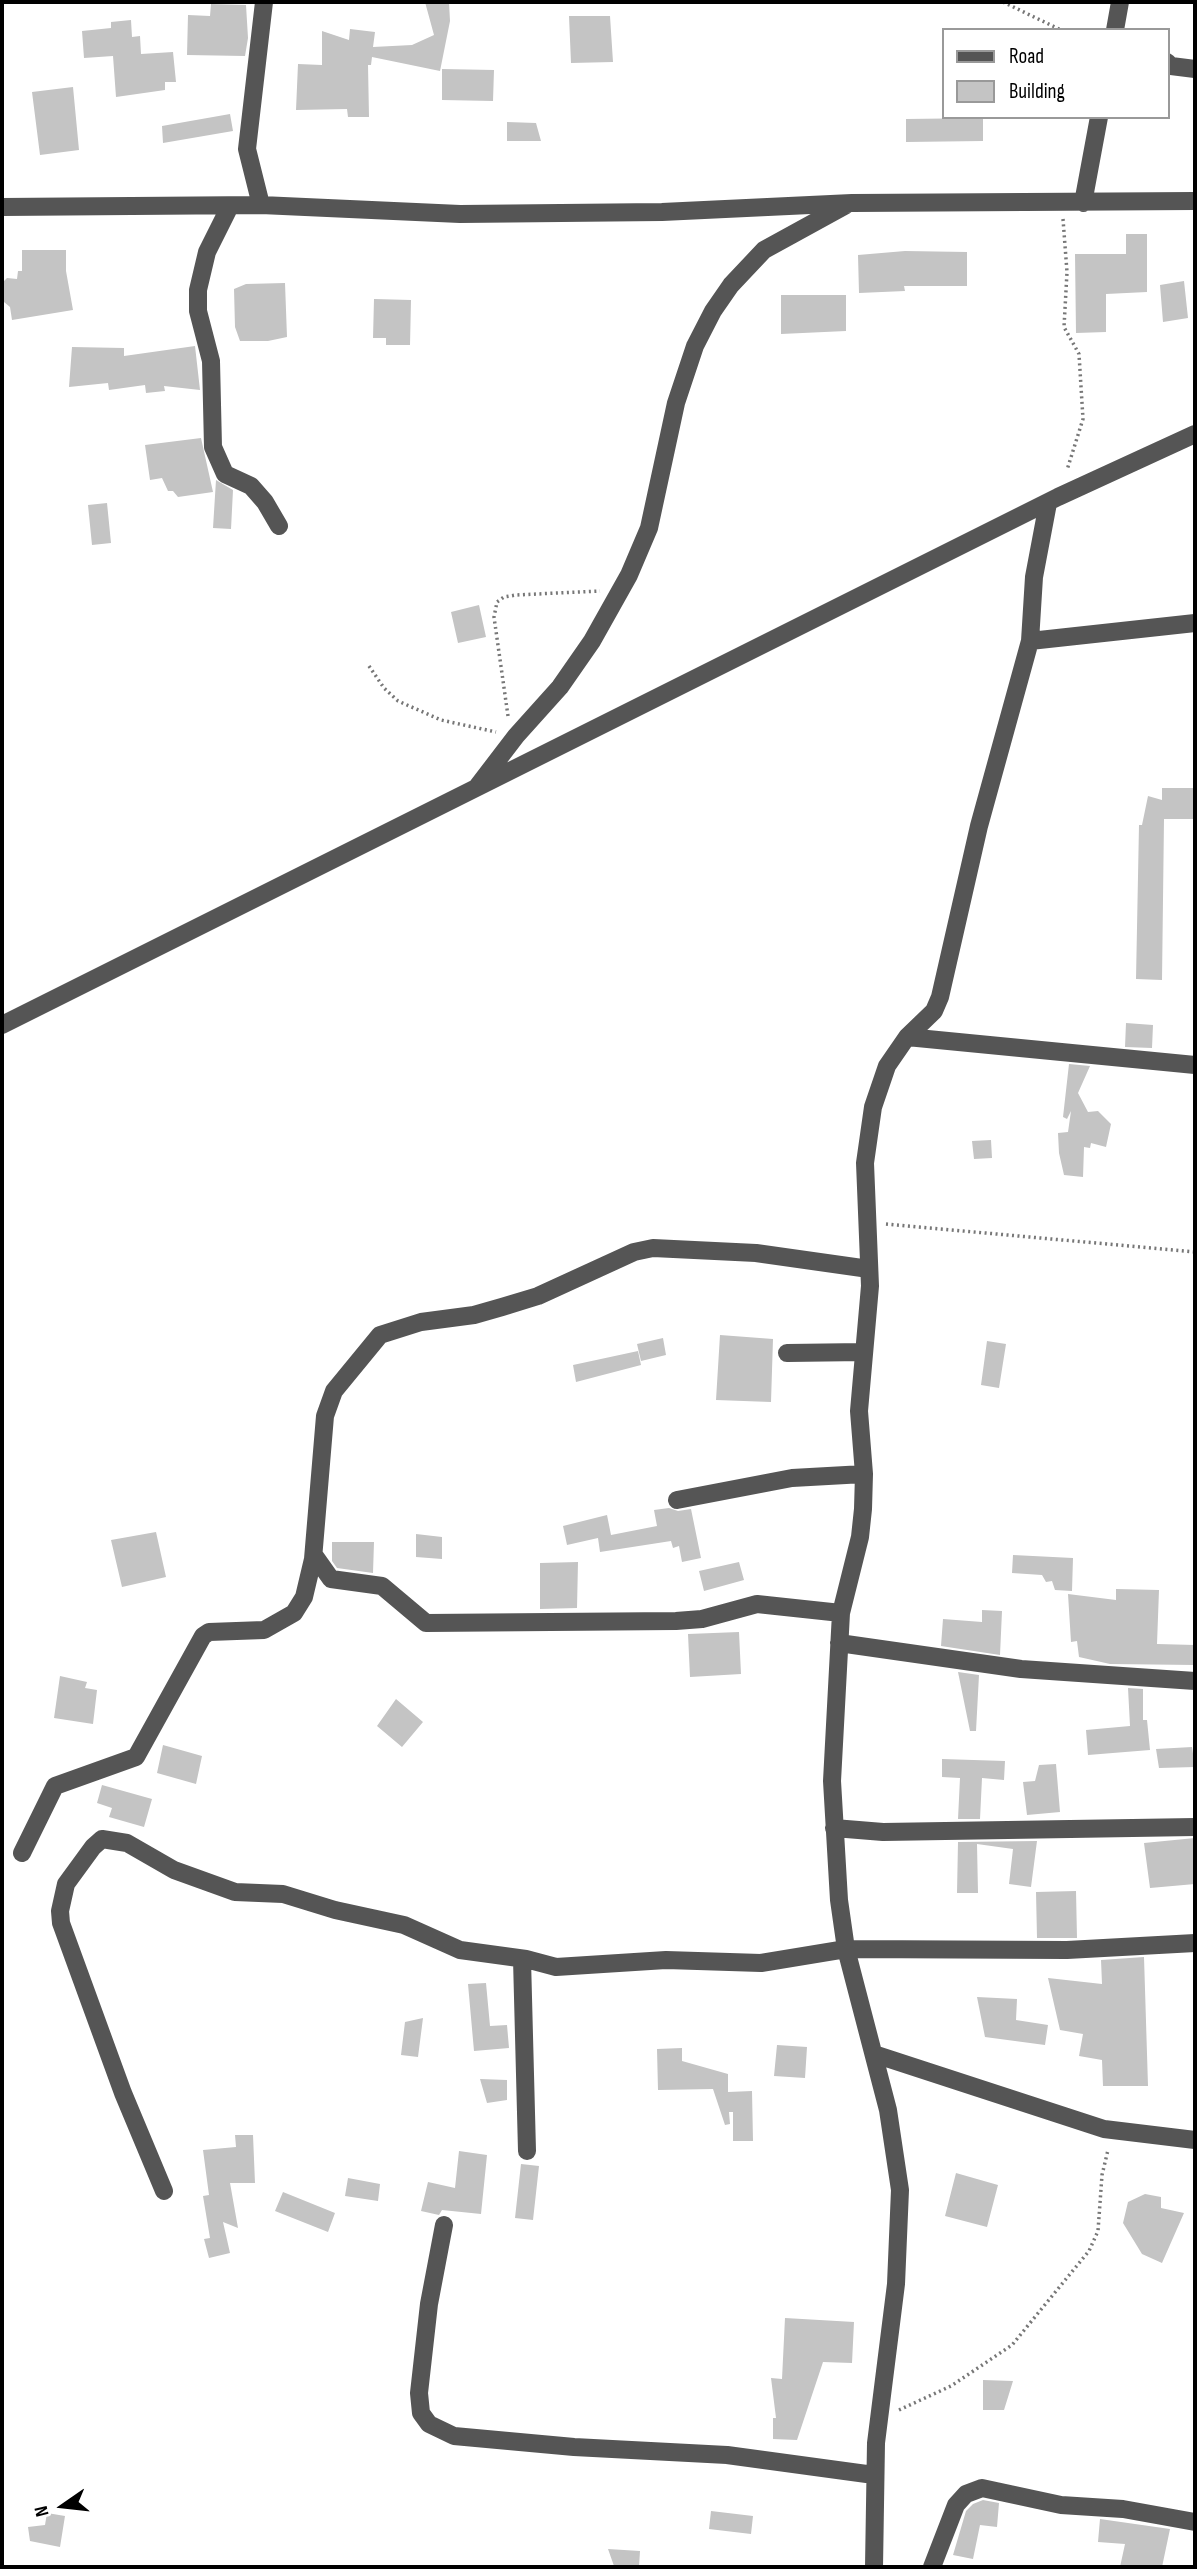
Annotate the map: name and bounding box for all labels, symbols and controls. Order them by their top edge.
legend [942,28,1169,119]
text: Road [1009,44,1044,69]
text: Building [1009,79,1065,104]
north arrow [28,2471,98,2541]
text: N [30,2503,55,2519]

